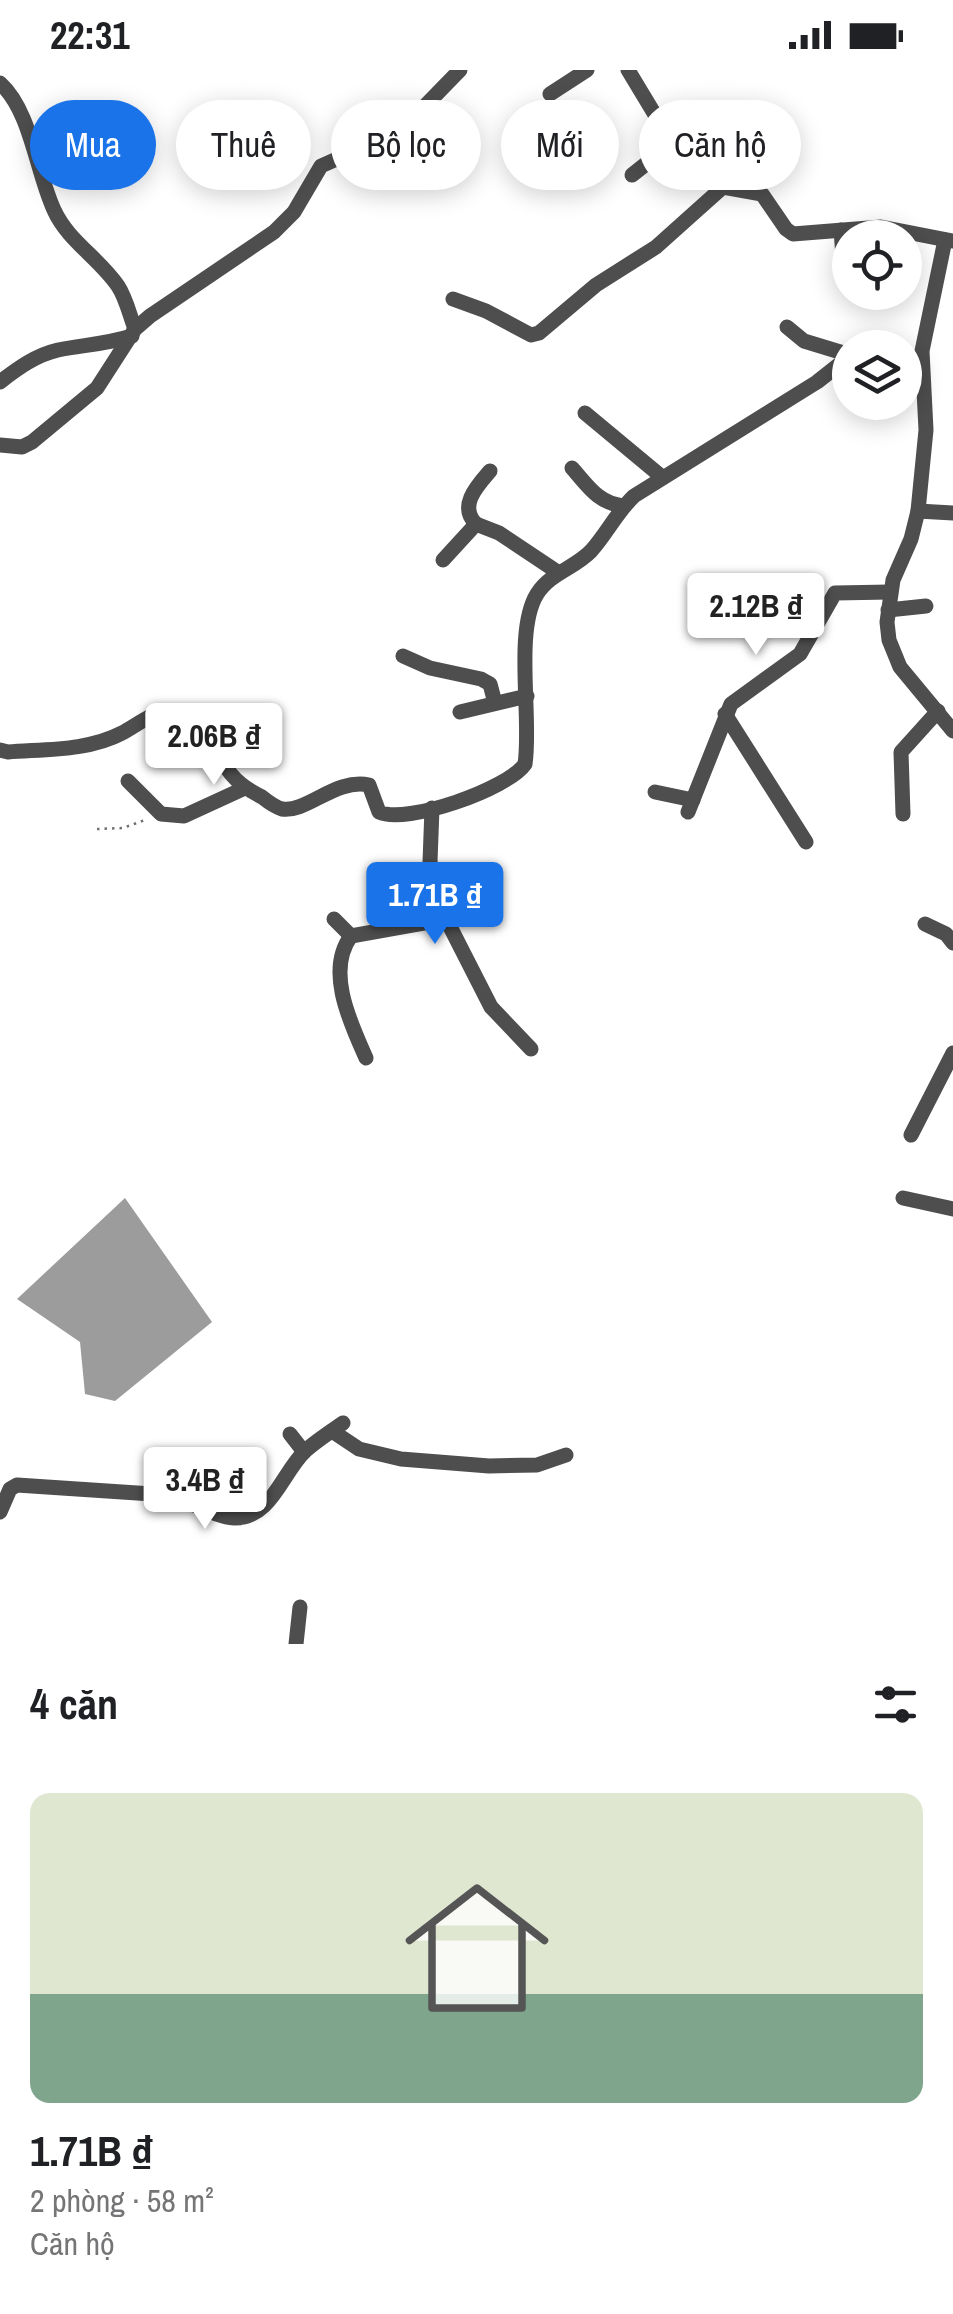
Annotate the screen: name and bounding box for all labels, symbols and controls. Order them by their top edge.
text: 22:31 [50,10,130,61]
chip: Mua [30,100,156,190]
chip: Thuê [176,100,311,190]
chip: Bộ lọc [331,100,481,190]
chip: Mới [501,100,619,190]
chip: Căn hộ [639,100,801,190]
map controls [832,220,922,420]
button: locate [832,220,922,310]
button: layers [832,330,922,420]
pin: 2.12B ₫ [664,573,848,658]
text: 2.12B ₫ [709,584,803,627]
pin: 2.06B ₫ [122,703,306,788]
text: 2.06B ₫ [167,714,261,757]
pin: 1.71B ₫ [343,862,527,947]
text: 1.71B ₫ [388,873,482,916]
pin: 3.4B ₫ [124,1447,286,1532]
text: 3.4B ₫ [166,1458,244,1501]
text: 4 căn [30,1676,118,1732]
icon: filters [868,1677,923,1732]
icon: home [387,1858,567,2038]
text: 1.71B ₫ [30,2123,153,2179]
text: 2 phòng · 58 m² [30,2179,214,2222]
text: Căn hộ [30,2222,115,2265]

